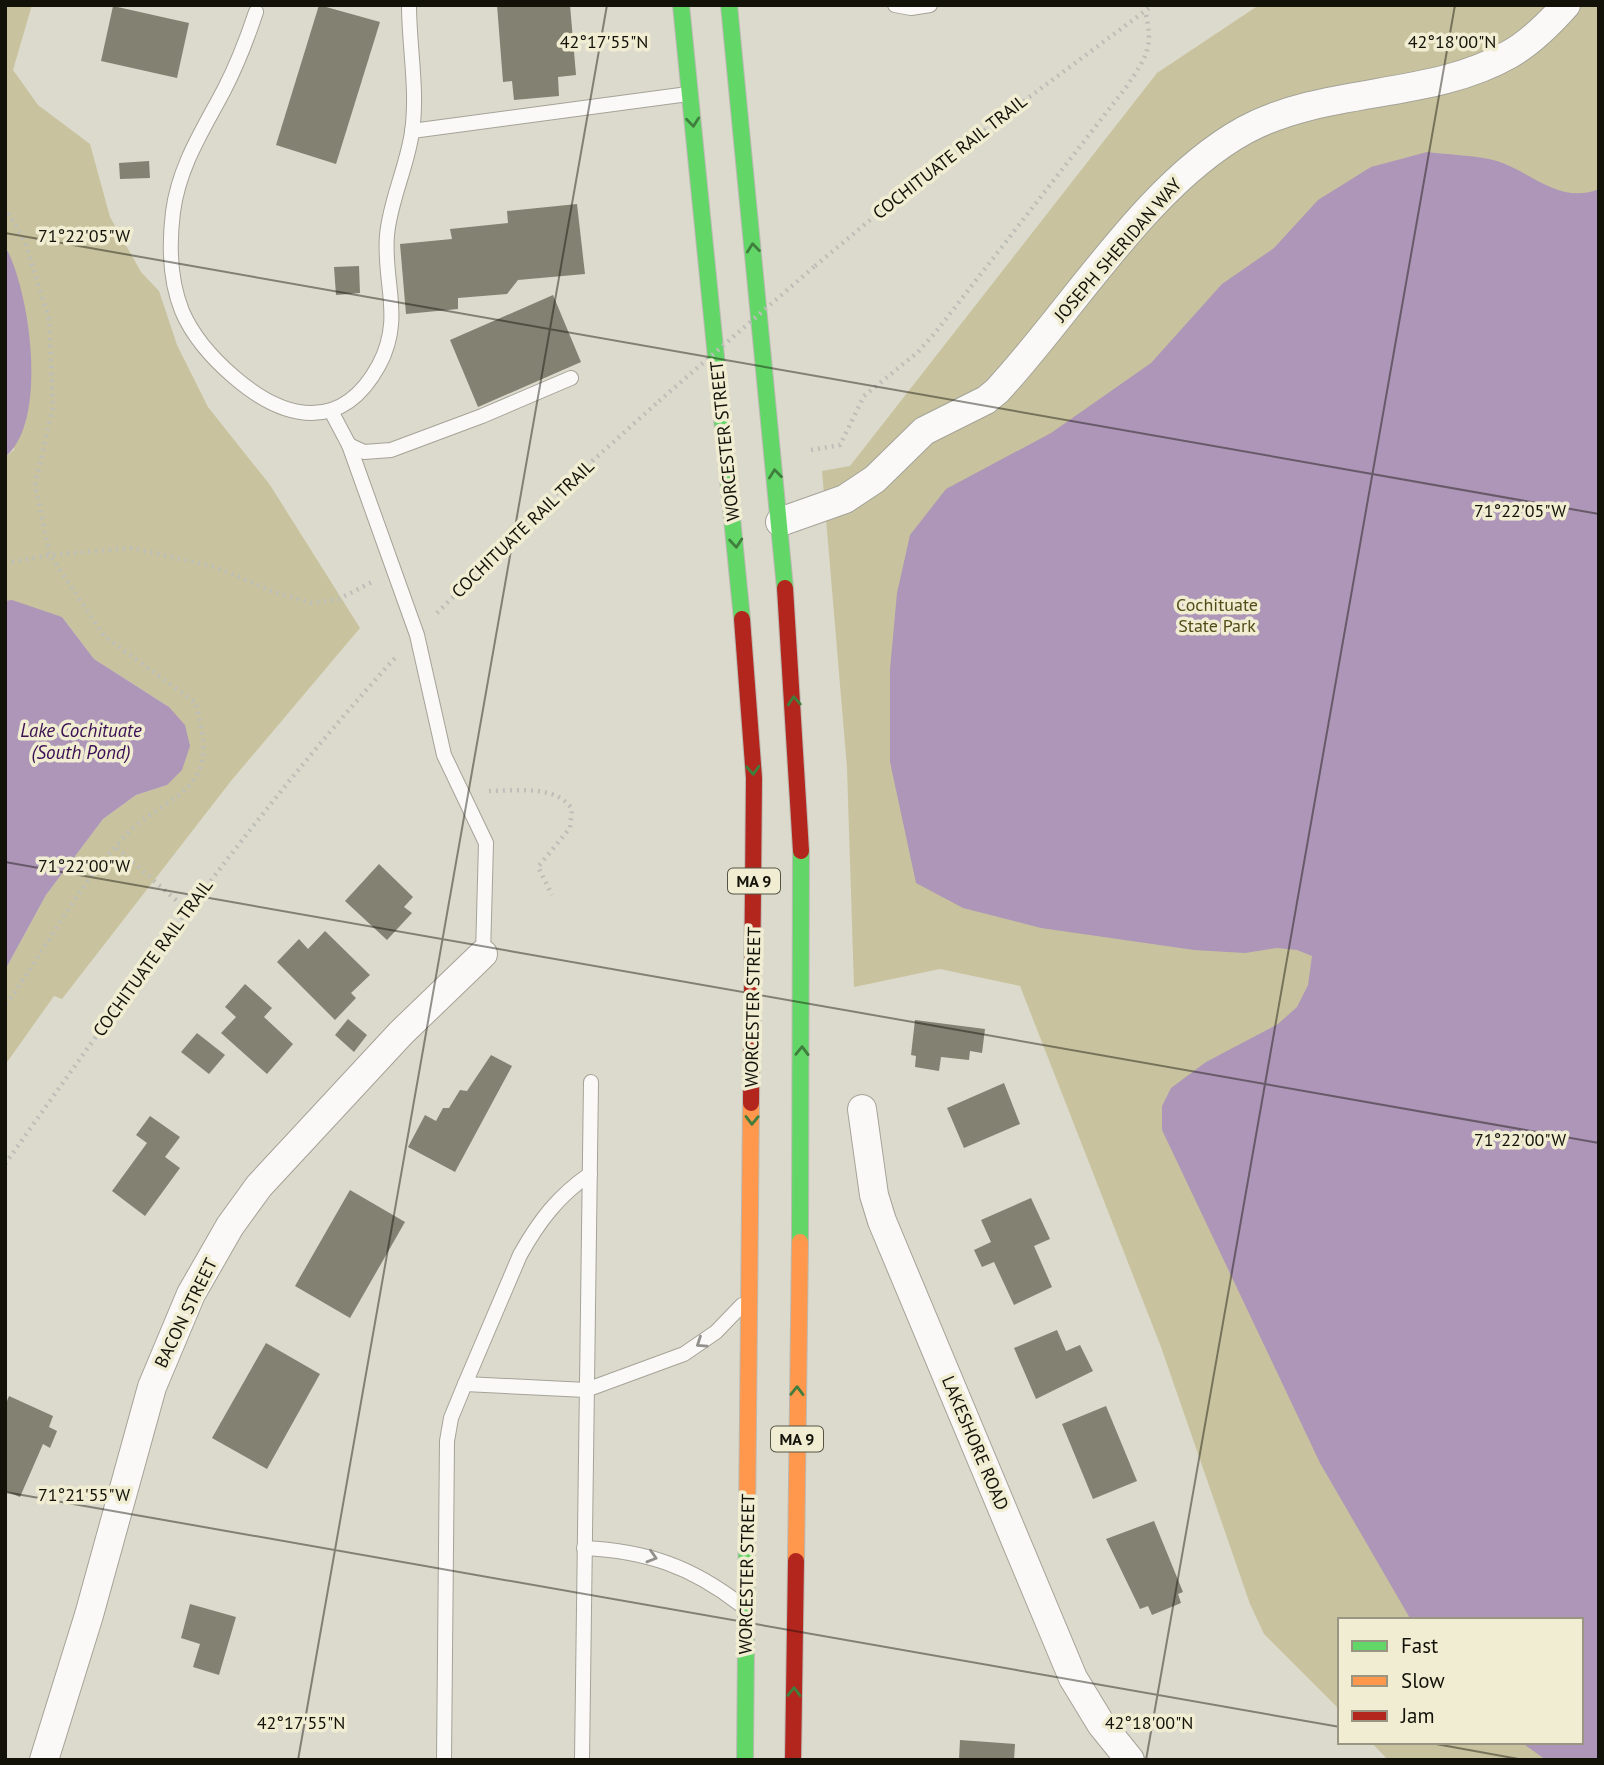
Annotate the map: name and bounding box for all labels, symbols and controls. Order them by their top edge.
text: 42°17'55"N [560,30,648,53]
text: 42°18'00"N [1408,30,1496,53]
street label: COCHITUATE RAIL TRAIL [868,89,1031,224]
one-way arrow [686,116,701,128]
street label: JOSEPH SHERIDAN WAY [1048,173,1186,327]
text: 71°22'05"W [38,224,130,247]
one-way arrow [746,242,761,253]
street label: WORCESTER STREET [705,360,744,522]
street label: COCHITUATE RAIL TRAIL [447,455,599,603]
one-way arrow [768,468,783,479]
text: 71°22'05"W [1474,499,1566,522]
one-way arrow [728,537,743,549]
park label: Cochituate State Park [1176,593,1258,637]
one-way arrow [787,695,802,706]
water label: Lake Cochituate (South Pond) [20,718,142,764]
one-way arrow [745,765,760,776]
text: 71°22'00"W [38,854,130,877]
road number: MA 9 [728,868,780,894]
street label: COCHITUATE RAIL TRAIL [88,874,218,1041]
street label: WORCESTER STREET [740,926,765,1088]
one-way arrow [794,1045,810,1056]
one-way arrow [744,1115,760,1126]
text: 71°22'00"W [1474,1128,1566,1151]
street label: BACON STREET [149,1254,222,1371]
one-way arrow [696,1335,709,1347]
street label: LAKESHORE ROAD [937,1372,1014,1513]
one-way arrow [789,1385,805,1395]
road number: MA 9 [771,1427,823,1452]
text: 71°21'55"W [38,1483,130,1506]
street label: WORCESTER STREET [734,1493,759,1655]
one-way arrow [645,1548,657,1563]
legend [1338,1618,1583,1744]
text: Fast [1401,1632,1438,1659]
text: Slow [1401,1667,1445,1694]
one-way arrow [786,1686,802,1696]
text: Jam [1400,1702,1435,1729]
text: 42°17'55"N [257,1711,345,1734]
text: 42°18'00"N [1105,1711,1193,1734]

